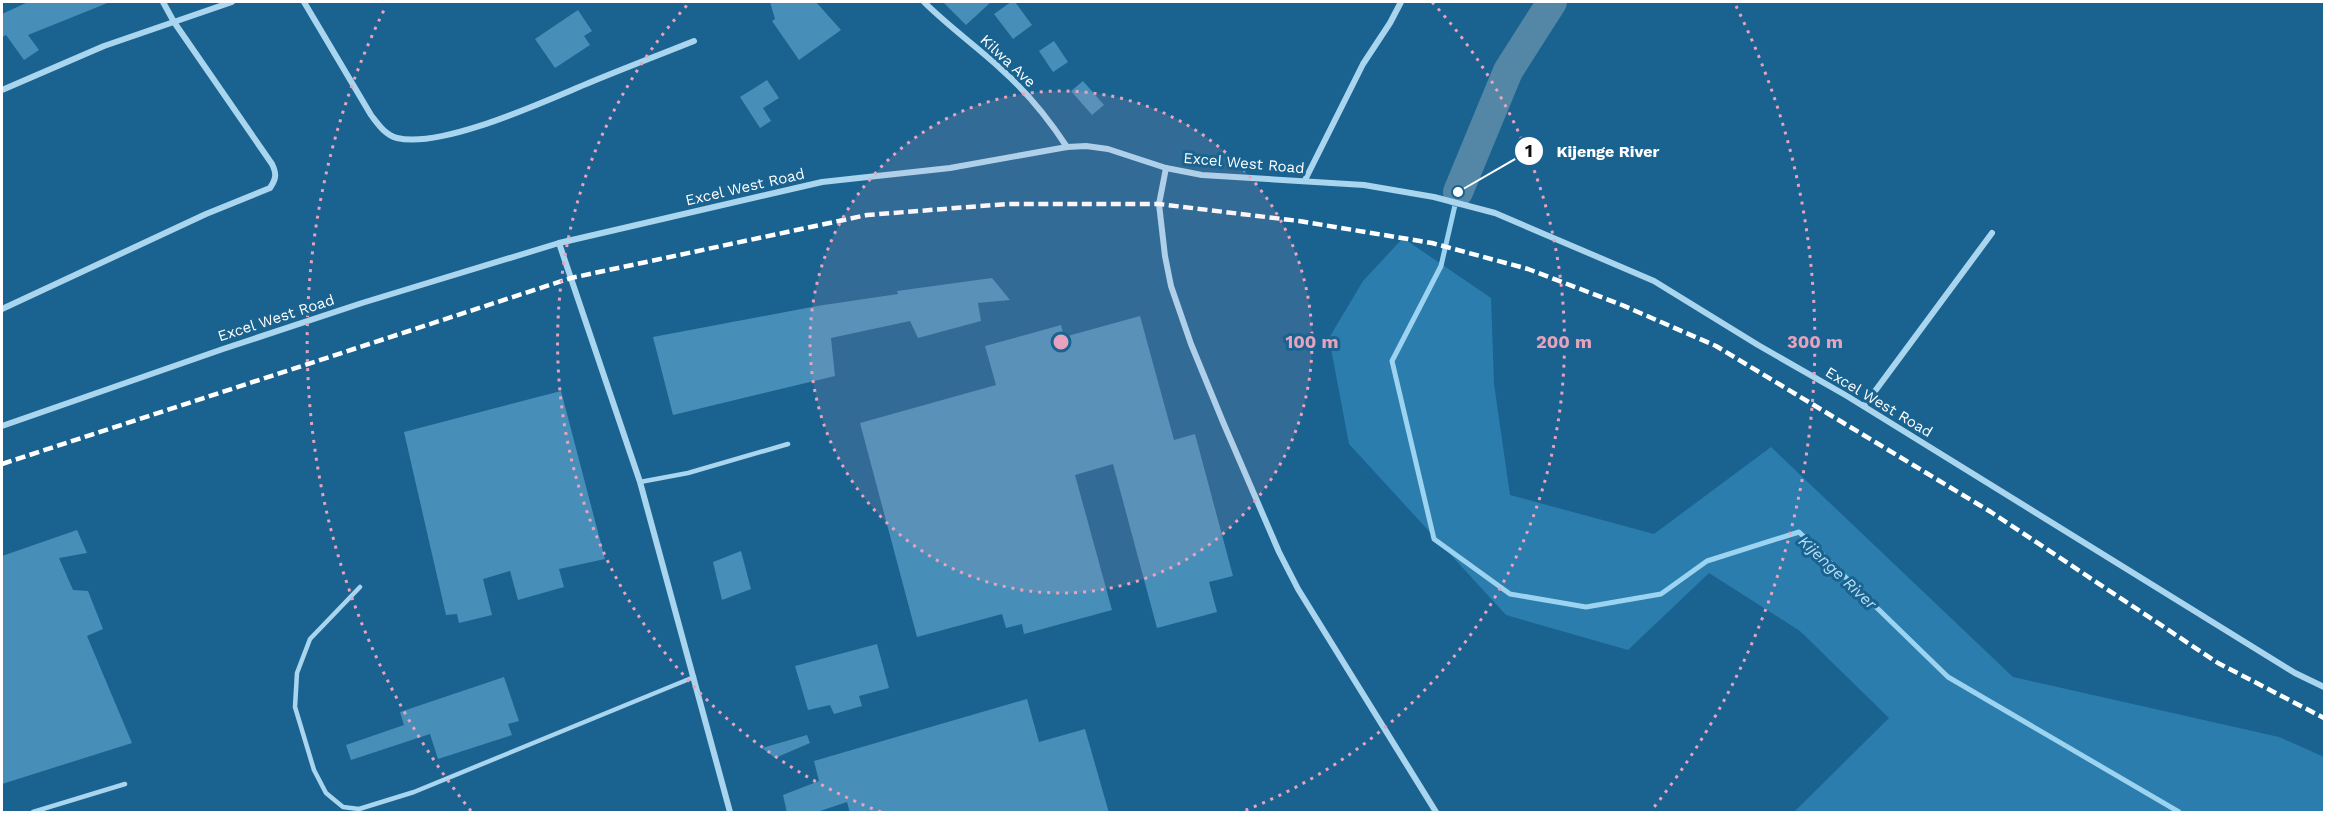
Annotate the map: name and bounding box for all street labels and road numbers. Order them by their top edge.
street label: Kilwa Ave [977,31,1039,91]
street label: Excel West Road [1183,149,1305,177]
street label: Excel West Road [684,165,806,209]
street label: Excel West Road [215,291,337,345]
street label: Excel West Road [1822,363,1936,441]

